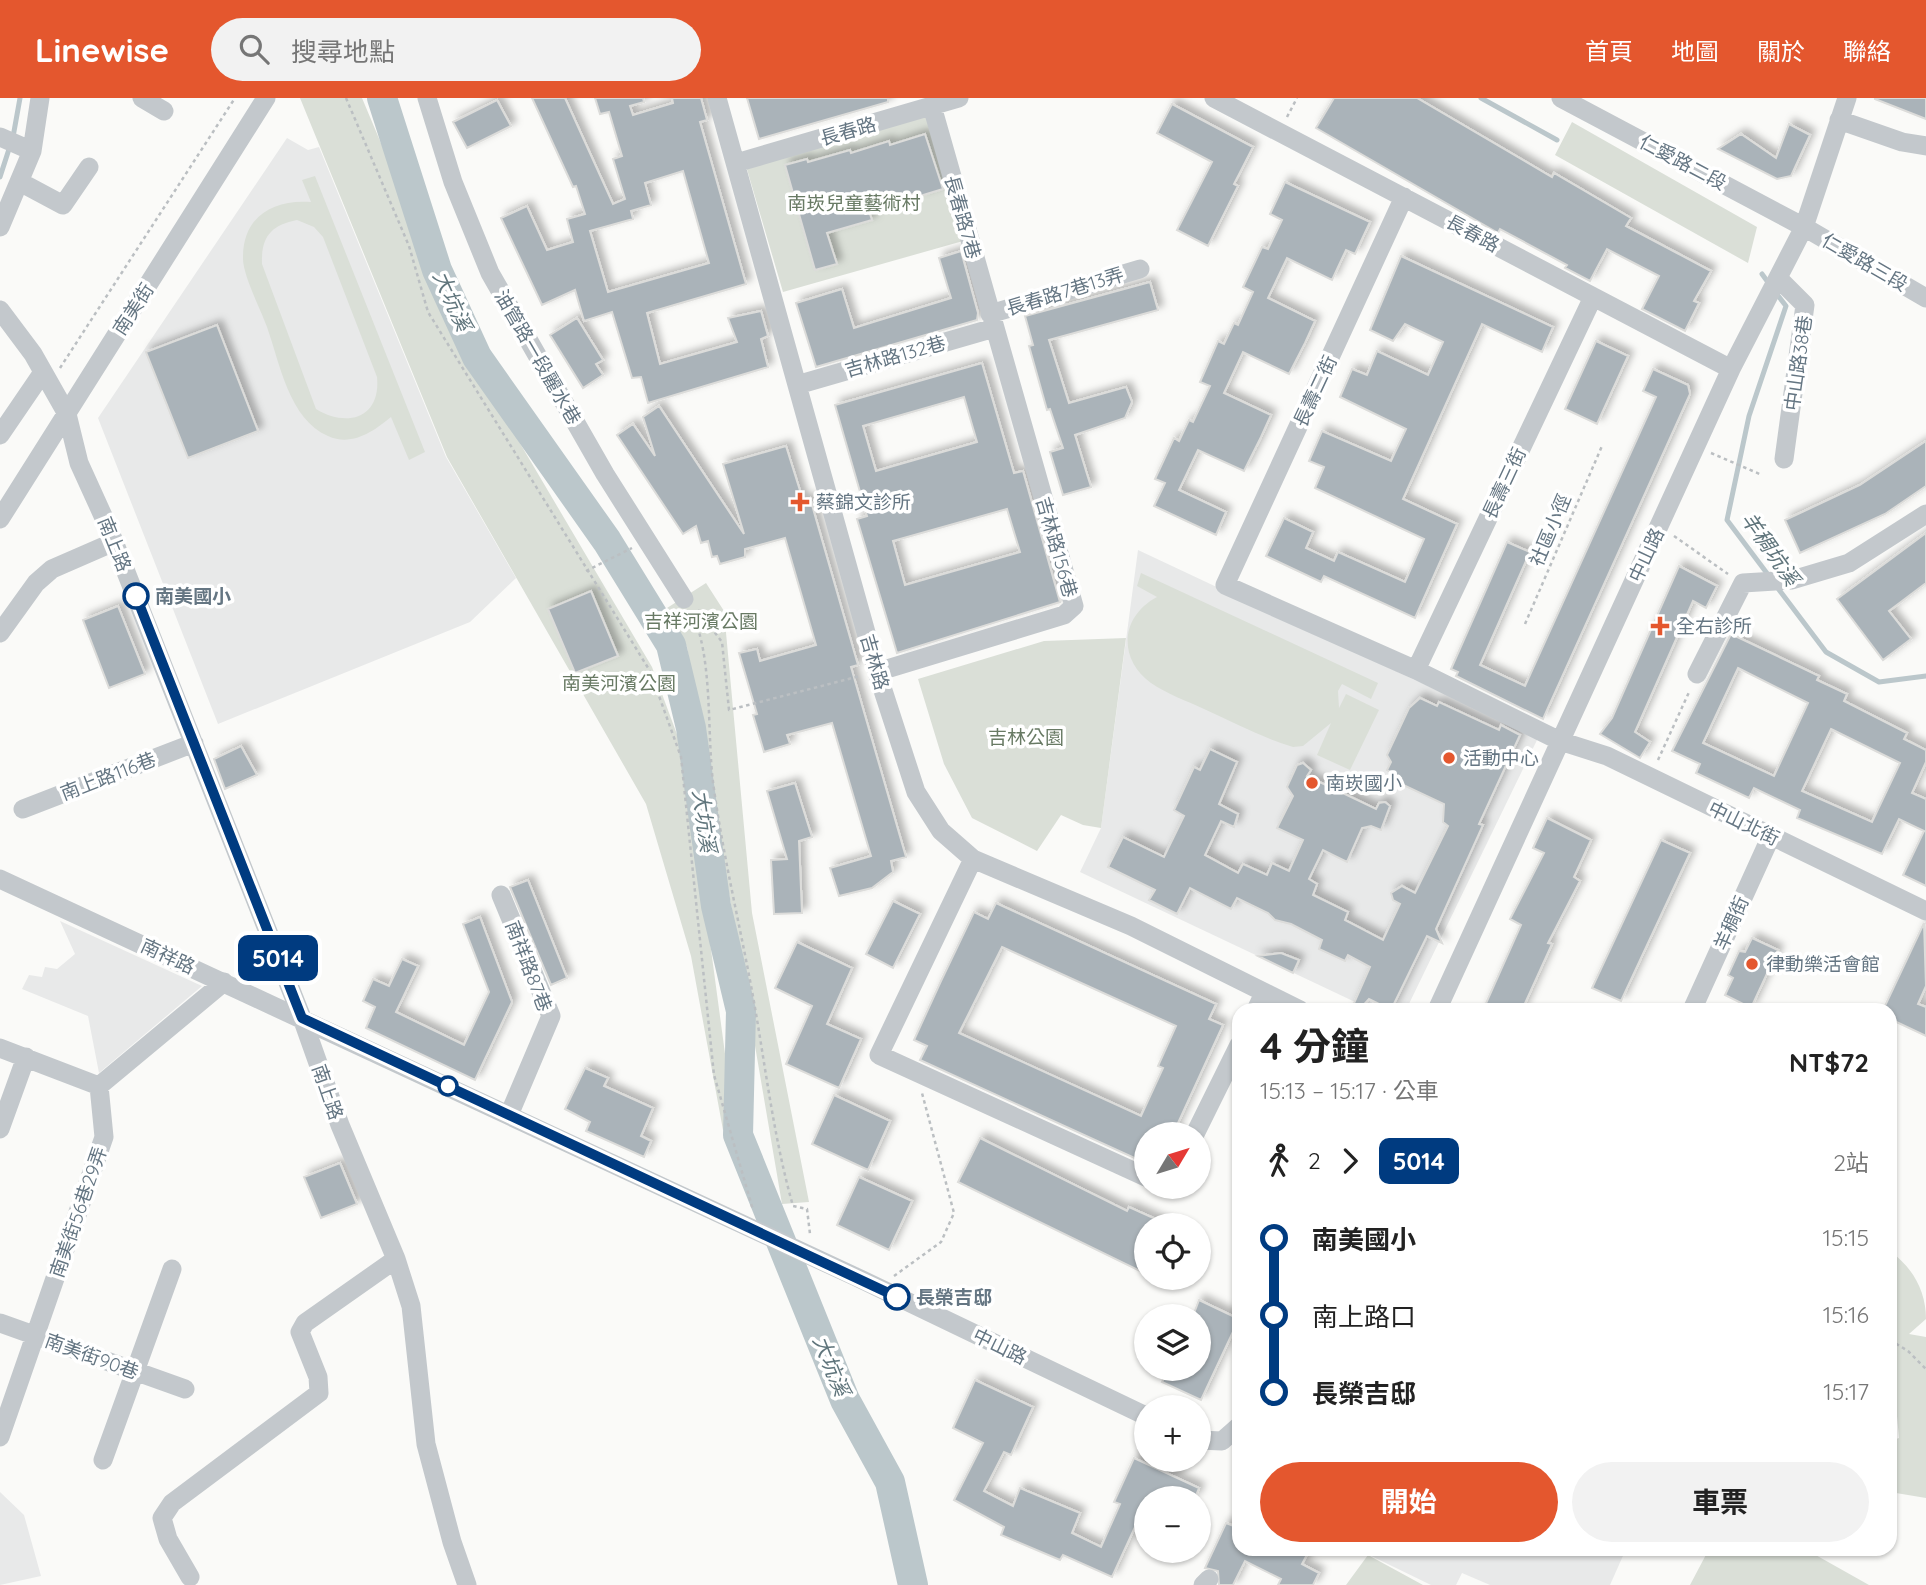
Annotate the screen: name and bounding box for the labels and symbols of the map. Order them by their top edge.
street label: 長春路 [817,112,879,150]
street label: 仁愛路二段 [1635,129,1731,195]
street label: 長春路7巷 [940,172,986,262]
park label: 南崁兒童藝術村 [787,191,921,215]
street label: 長春路 [1442,209,1504,257]
street label: 仁愛路三段 [1818,228,1912,296]
street label: 長春路7巷13弄 [1003,262,1127,320]
water label: 大坑溪 [428,267,479,337]
street label: 南美街 [107,279,159,339]
street label: 油管路一段麗水巷 [490,285,586,429]
street label: 中山路38巷 [1779,314,1817,412]
street label: 吉林路132巷 [842,330,948,382]
street label: 長壽二街 [1288,351,1342,431]
street label: 長壽三街 [1477,443,1531,523]
place label: 蔡錦文診所 [816,490,911,514]
street label: 社區小徑 [1524,490,1576,570]
marker: 蔡錦文診所 [790,492,810,512]
street label: 吉林路156巷 [1031,494,1083,600]
water label: 羊稠坑溪 [1736,507,1807,593]
street label: 南上路 [93,513,137,575]
street label: 中山路 [1623,524,1669,586]
marker: 南美國小 [123,583,149,609]
place label: 南美國小 [155,584,231,608]
park label: 吉祥河濱公園 [644,609,758,633]
place label: 全右診所 [1676,614,1752,638]
marker: 全右診所 [1650,616,1670,636]
street label: 吉林路 [856,631,894,693]
park label: 南美河濱公園 [562,671,676,695]
park label: 吉林公園 [988,725,1064,749]
place label: 活動中心 [1463,746,1539,770]
street label: 南上路116巷 [57,747,159,805]
marker: 活動中心 [1441,750,1457,766]
place label: 南崁國小 [1326,771,1402,795]
marker: 南崁國小 [1304,775,1320,791]
water label: 大坑溪 [688,788,723,857]
street label: 中山北街 [1705,796,1783,850]
street label: 羊稠街 [1708,892,1754,954]
street label: 南祥路87巷 [501,917,557,1015]
street label: 南祥路 [137,933,199,979]
line badge: 5014 [229,935,327,981]
place label: 律動樂活會館 [1766,952,1880,976]
marker: 律動樂活會館 [1744,956,1760,972]
street label: 南上路 [307,1061,349,1123]
unlabelled marker [438,1076,458,1096]
north arrow [1134,1122,1211,1199]
street label: 南美街56巷29弄 [44,1143,112,1281]
marker: 長榮吉邸 [884,1284,910,1310]
place label: 長榮吉邸 [916,1285,992,1309]
street label: 中山路 [969,1323,1031,1369]
street label: 南美街90巷 [42,1328,142,1384]
water label: 大坑溪 [808,1332,857,1402]

